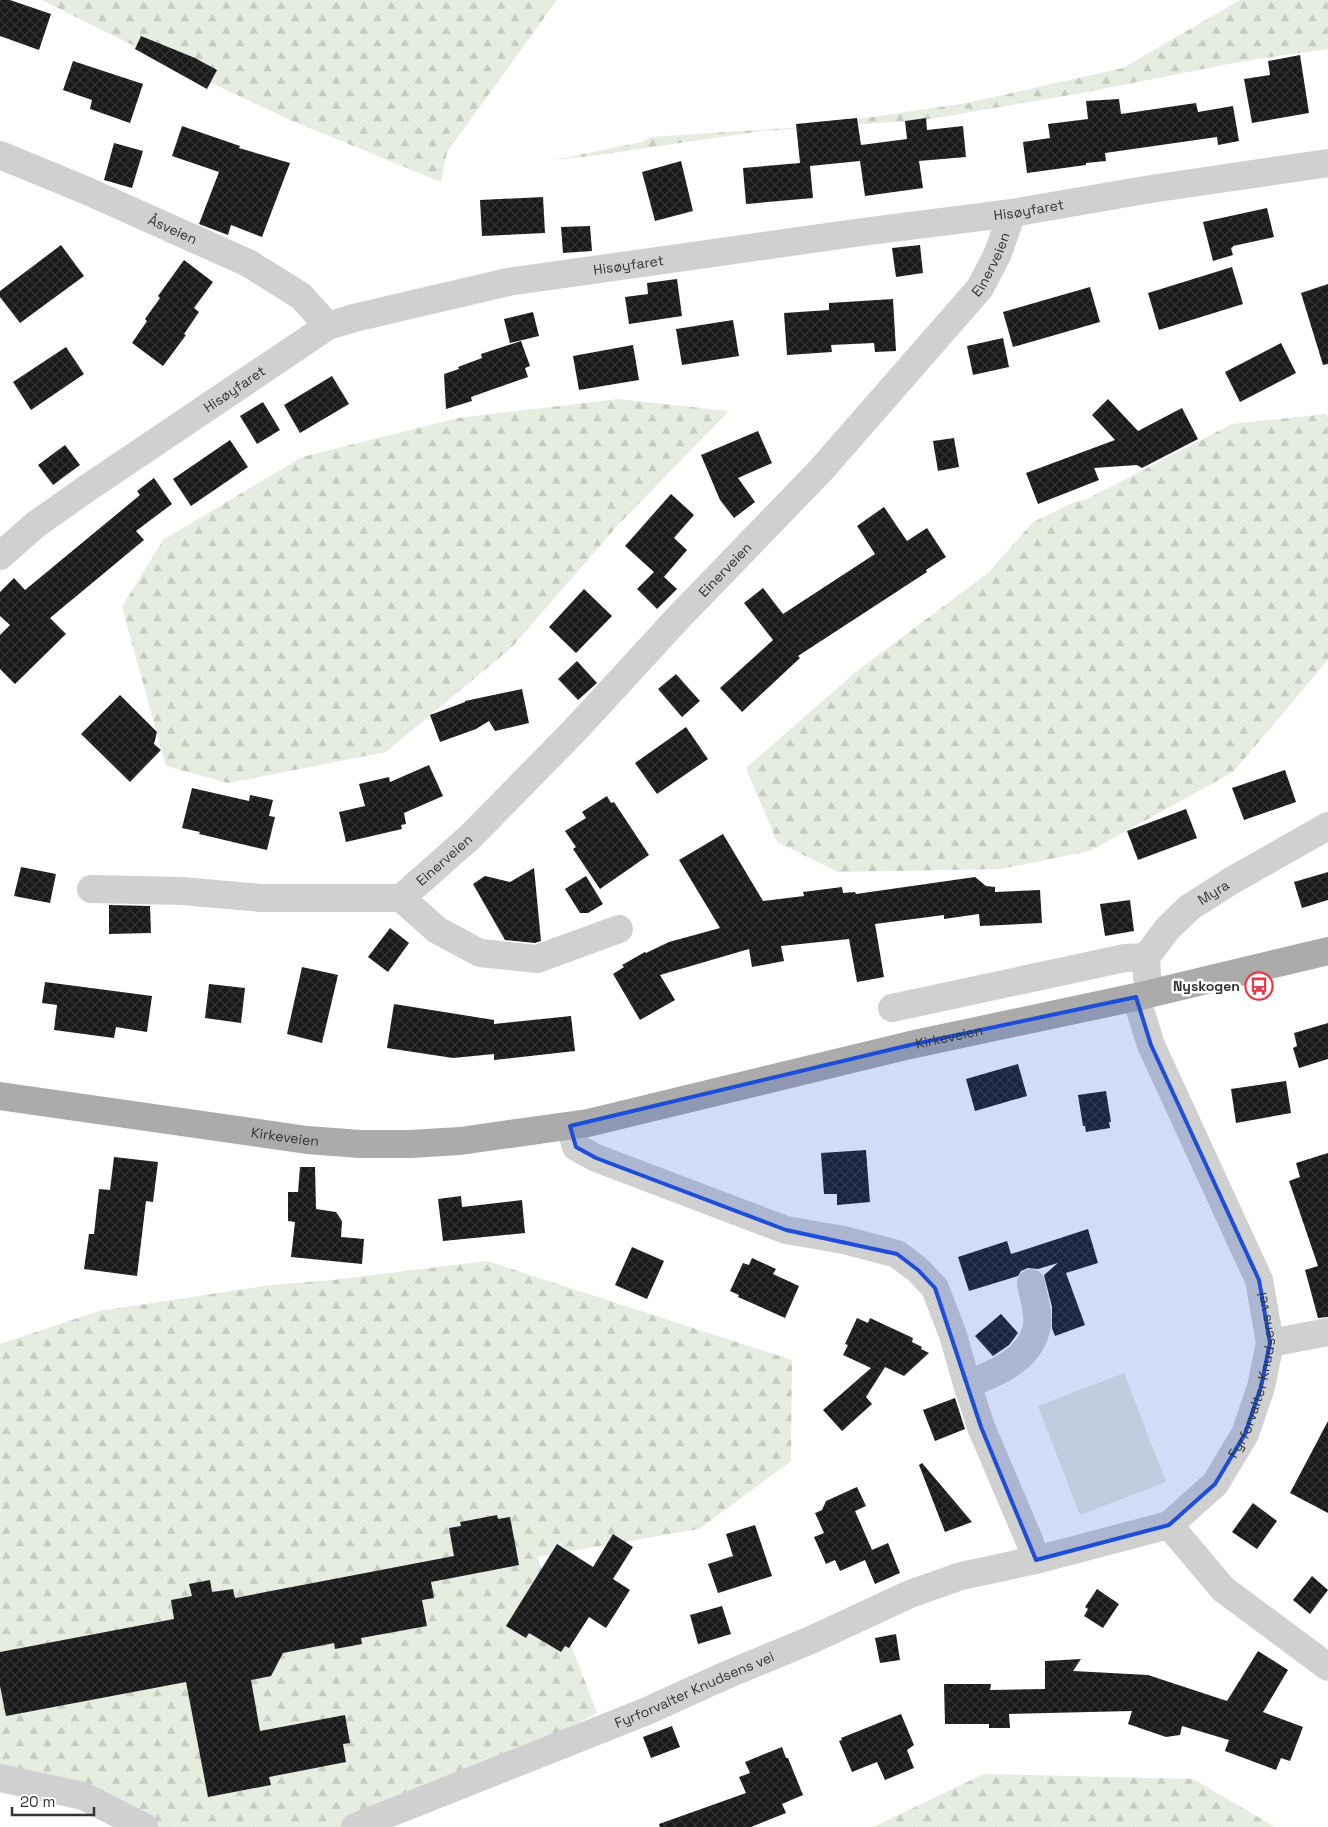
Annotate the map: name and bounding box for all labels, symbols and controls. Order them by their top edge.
street label: Hisøyfaret [993,195,1065,224]
street label: Åsveien [145,210,200,248]
street label: Einerveien [968,230,1014,300]
street label: Hisøyfaret [592,251,665,279]
street label: Hisøyfaret [200,362,269,416]
street label: Einerveien [694,538,755,601]
street label: Einerveien [412,830,476,890]
street label: Myra [1194,876,1232,909]
bus stop icon: Nyskogen [1244,971,1274,1001]
place label: Nyskogen [1173,977,1240,995]
street label: Kirkeveien [914,1021,984,1053]
street label: Kirkeveien [250,1123,320,1150]
street label: Fyrforvalter Knudsens vei [1224,1291,1279,1461]
street label: Fyrforvalter Knudsens vei [612,1647,777,1732]
scale bar [12,1784,95,1816]
text: 20 m [20,1792,55,1811]

